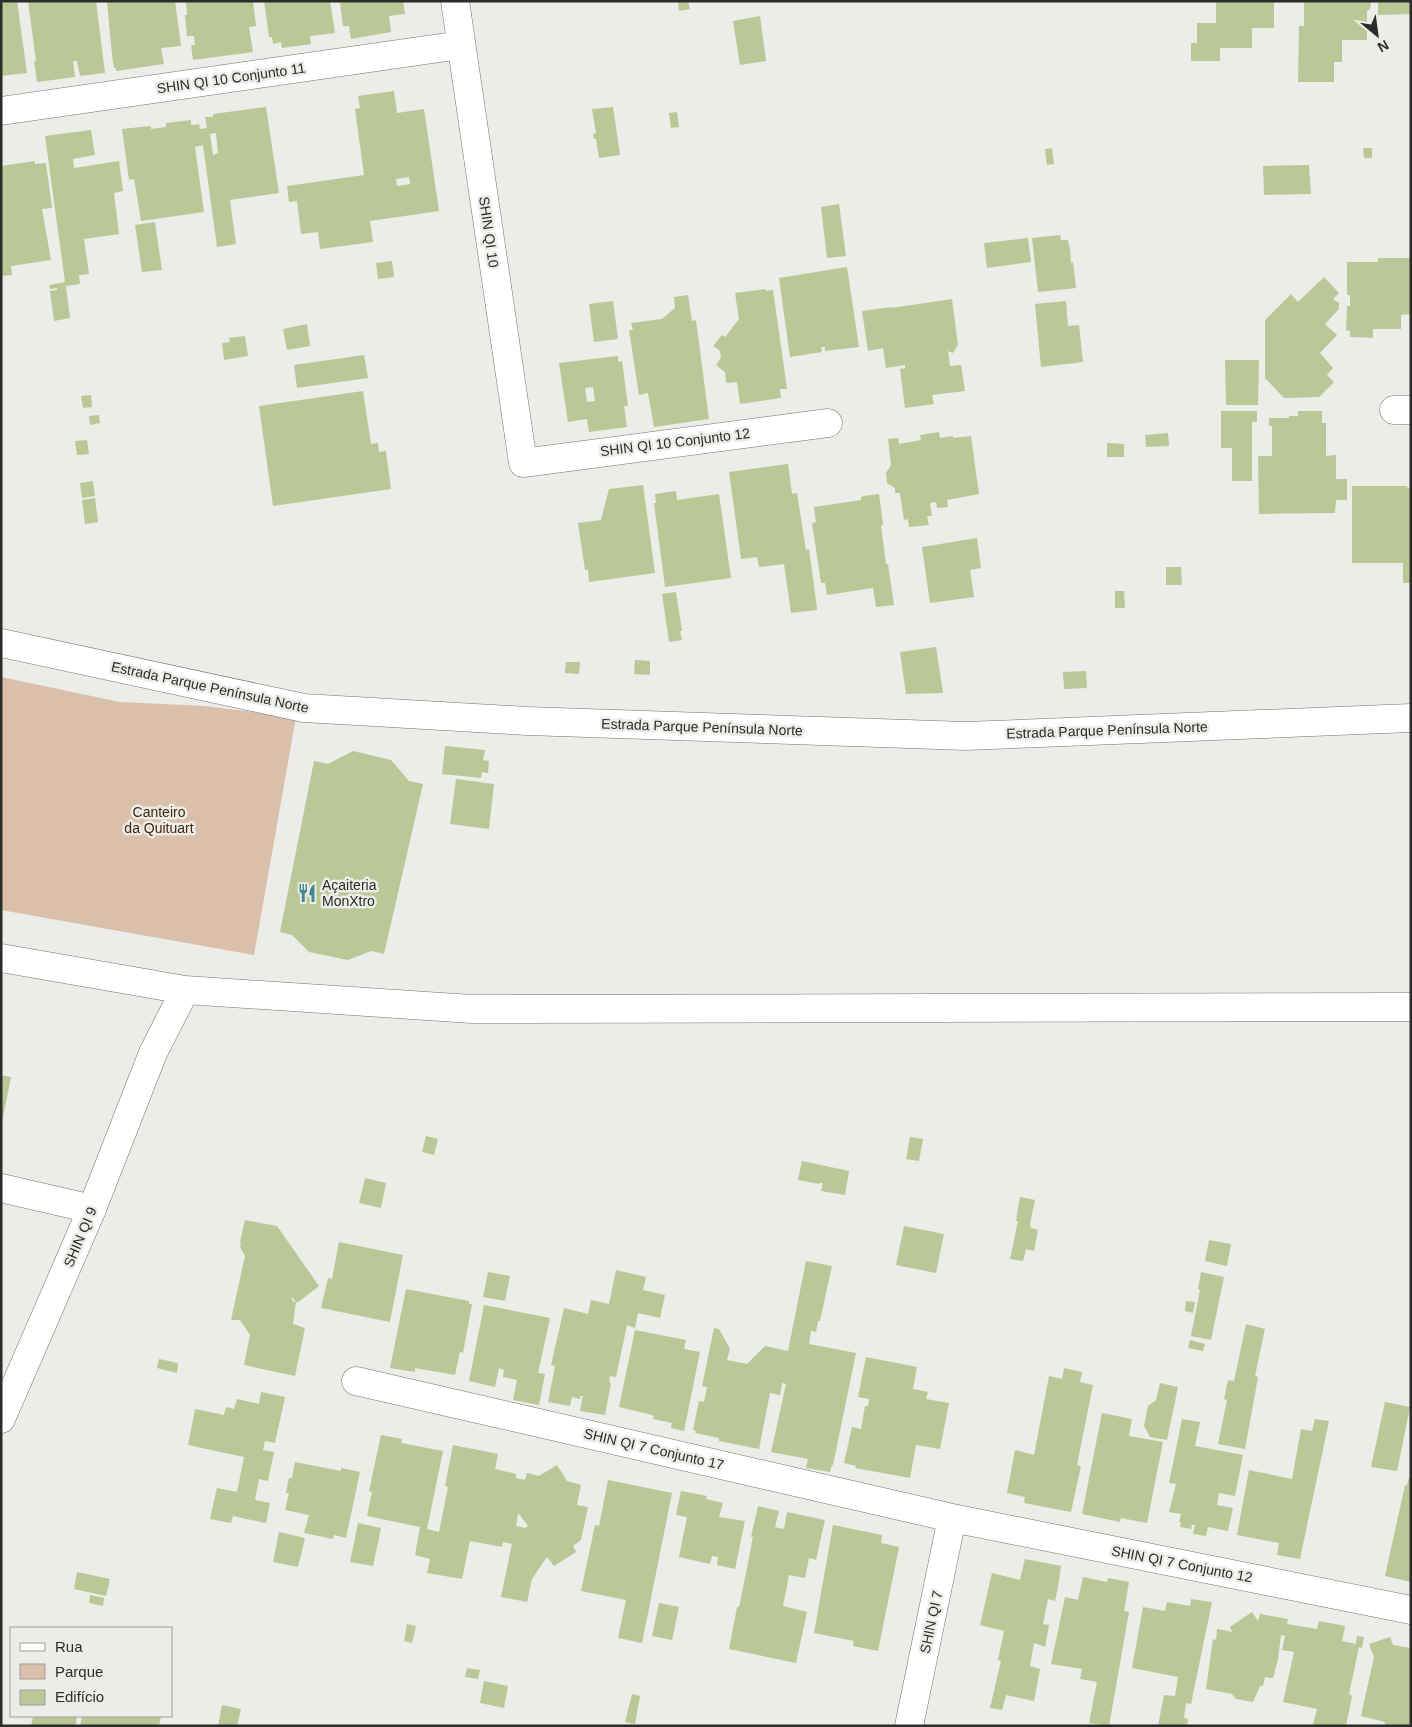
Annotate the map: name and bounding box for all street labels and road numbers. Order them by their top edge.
street label: SHIN QI 10 Conjunto 11 [156,60,307,96]
street label: SHIN QI 10 [476,195,502,269]
street label: SHIN QI 10 Conjunto 12 [599,425,751,459]
street label: Estrada Parque Península Norte [110,658,310,716]
street label: Estrada Parque Península Norte [601,715,803,739]
street label: Estrada Parque Península Norte [1006,718,1208,742]
street label: SHIN QI 9 [60,1204,100,1269]
street label: SHIN QI 7 Conjunto 17 [582,1425,726,1473]
street label: SHIN QI 7 Conjunto 12 [1110,1542,1254,1586]
street label: SHIN QI 7 [917,1589,946,1655]

